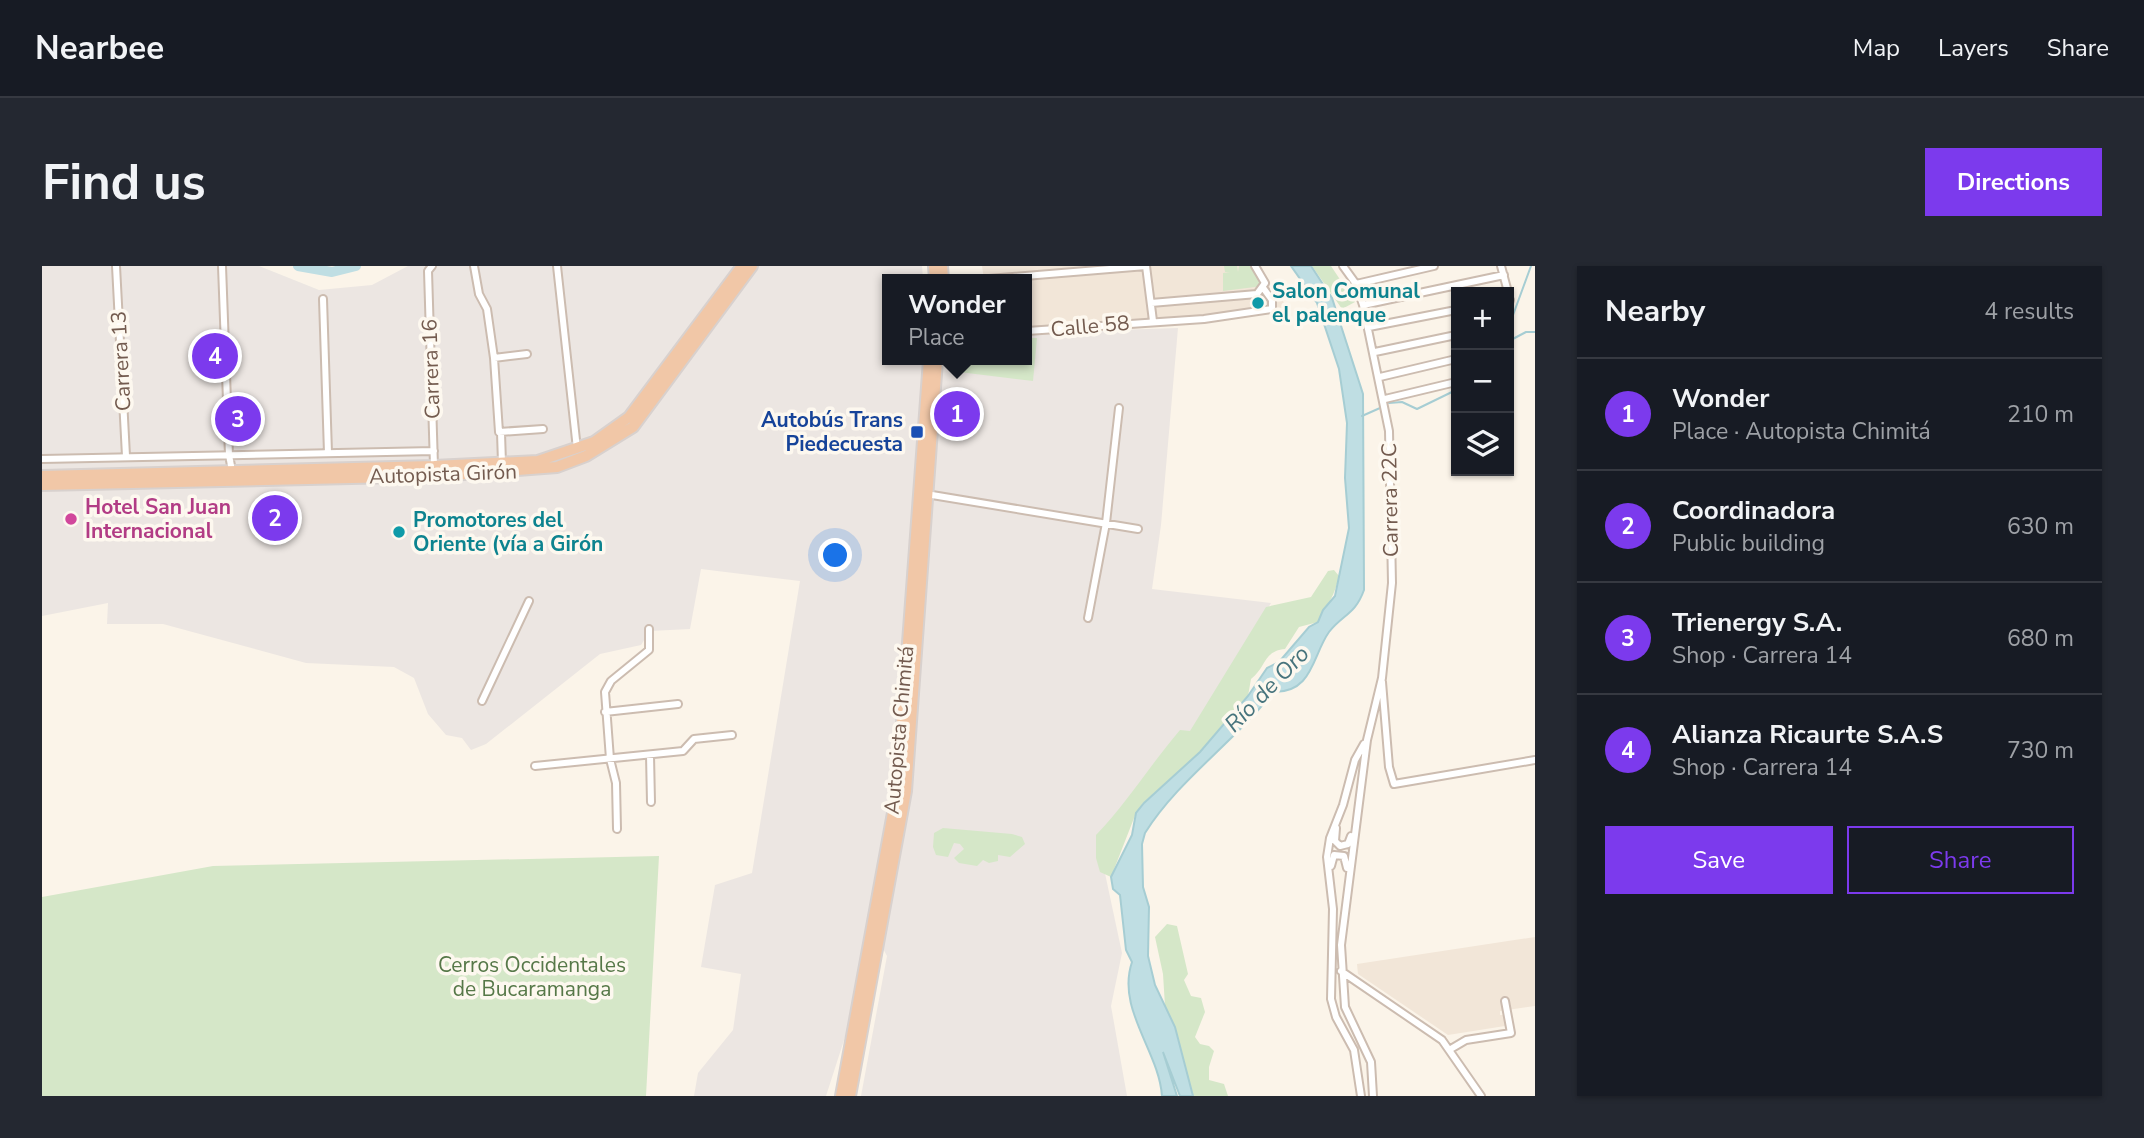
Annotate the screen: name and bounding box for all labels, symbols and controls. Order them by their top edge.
text: Nearbee [35,26,164,71]
text: Map [1853,32,1900,64]
text: Layers [1938,32,2009,64]
text: Share [2047,32,2109,64]
button: Directions [1925,148,2102,216]
text: Find us [42,149,206,216]
popup [882,274,1032,365]
place label: Salon Comunal el palenque [1272,277,1420,329]
text: Wonder [908,287,1006,322]
map controls [1451,287,1514,476]
button: + [1451,287,1514,350]
text: Nearby [1605,291,1705,332]
marker: Salon Comunal el palenque [1250,295,1266,311]
text: 4 results [1984,296,2074,327]
street label: Calle 58 [1049,309,1131,343]
street label: Carrera 13 [104,310,138,412]
street label: Carrera 16 [415,318,447,420]
text: Place [908,322,965,353]
pin: 4 [192,330,238,382]
button: − [1451,350,1514,413]
text: Wonder [1672,381,1769,416]
pin: 1 [934,388,980,440]
pin: 3 [215,393,261,445]
text: 1 [1621,399,1635,430]
text: 210 m [2007,399,2074,430]
place label: Autobús Trans Piedecuesta [761,406,903,458]
button: layers [1451,413,1514,476]
text: Place · Autopista Chimitá [1672,416,1931,447]
marker: Autobús Trans Piedecuesta [909,424,925,440]
street label: Carrera 22C [1375,443,1405,557]
street label: Autopista Girón [369,457,517,491]
pin: 2 [252,492,298,544]
place label: Hotel San Juan Internacional [85,493,231,545]
text: Coordinadora [1672,493,1835,528]
place label: Promotores del Oriente (vía a Girón [413,506,603,558]
marker: Hotel San Juan Internacional [63,511,79,527]
text: 2 [1621,511,1635,542]
text: 630 m [2007,511,2074,542]
marker: Promotores del Oriente (vía a Girón [391,524,407,540]
text: Public building [1672,528,1825,559]
your location [818,538,852,572]
text: Trienergy S.A. [1672,605,1842,640]
text: 3 [1621,623,1635,654]
text: 680 m [2007,623,2074,654]
water label: Río de Oro [1218,639,1316,739]
text: Shop · Carrera 14 [1672,640,1852,671]
street label: Autopista Chimitá [878,644,920,816]
text: Alianza Ricaurte S.A.S [1672,717,1943,752]
text: 4 [1621,735,1635,766]
text: 730 m [2007,735,2074,766]
text: Shop · Carrera 14 [1672,752,1852,783]
button: Save [1605,826,1833,894]
button: Share [1847,826,2074,894]
park label: Cerros Occidentales de Bucaramanga [438,951,626,1003]

